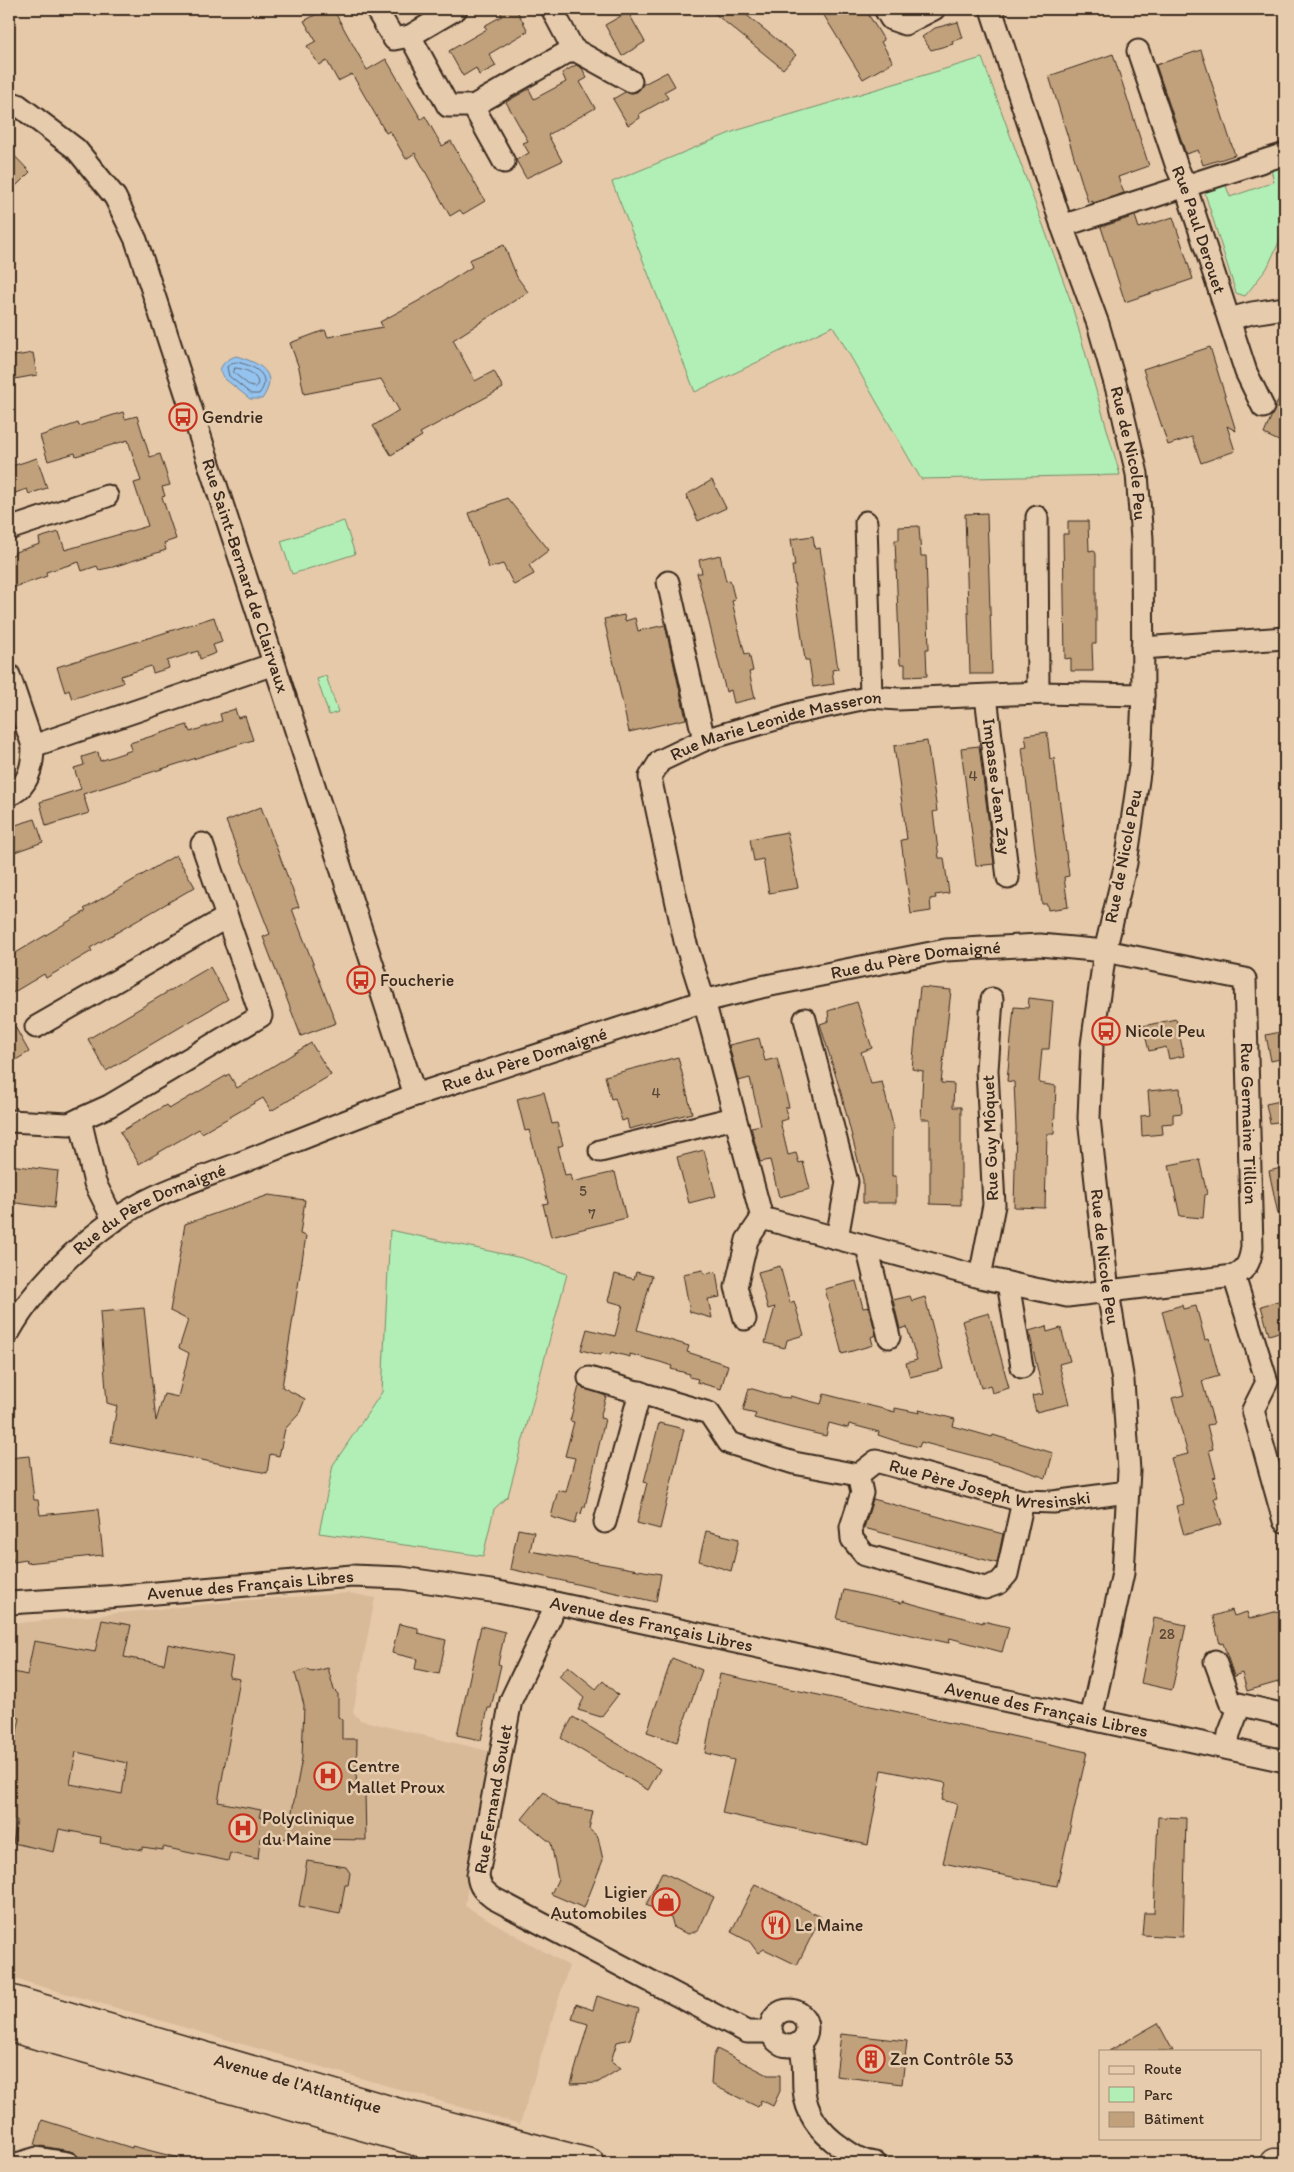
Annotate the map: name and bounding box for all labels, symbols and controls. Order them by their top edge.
street label: Rue Paul Derouet [1167,162,1231,297]
street label: Rue de Nicole Peu [1105,384,1152,521]
bus stop icon: Gendrie [168,402,198,432]
place label: Gendrie [202,406,263,428]
street label: Rue Saint-Bernard de Clairvaux [197,456,294,696]
street label: Rue Marie Leonide Masseron [666,686,883,766]
street label: Impasse Jean Zay [978,717,1016,856]
house number: 4 [968,767,978,785]
street label: Rue de Nicole Peu [1099,787,1147,925]
street label: Rue du Père Domaigné [829,936,1001,984]
bus stop icon: Foucherie [346,965,376,995]
place label: Foucherie [380,969,454,991]
bus stop icon: Nicole Peu [1091,1016,1121,1046]
place label: Nicole Peu [1125,1020,1205,1042]
street label: Rue du Père Domaigné [439,1022,610,1097]
street label: Rue Germaine Tillion [1236,1042,1262,1205]
street label: Rue Guy Môquet [977,1074,1003,1201]
house number: 4 [651,1084,661,1102]
street label: Rue du Père Domaigné [68,1158,229,1260]
house number: 5 [579,1182,587,1200]
street label: Rue de Nicole Peu [1086,1188,1124,1326]
house number: 7 [588,1205,596,1223]
street label: Rue Père Joseph Wresinski [887,1454,1092,1514]
street label: Avenue des Français Libres [146,1565,355,1605]
street label: Avenue des Français Libres [548,1591,755,1657]
house number: 28 [1159,1625,1175,1643]
street label: Avenue des Français Libres [943,1677,1150,1742]
street label: Rue Fernand Soulet [469,1722,517,1875]
place label: Centre Mallet Proux [347,1755,446,1798]
hospital icon: Centre Mallet Proux [313,1761,343,1791]
place label: Polyclinique du Maine [262,1807,355,1850]
hospital icon: Polyclinique du Maine [228,1813,258,1843]
place label: Ligier Automobiles [550,1881,647,1924]
shop icon: Ligier Automobiles [651,1887,681,1917]
restaurant icon: Le Maine [761,1910,791,1940]
place label: Le Maine [795,1914,863,1936]
building icon: Zen Contrôle 53 [856,2044,886,2074]
place label: Zen Contrôle 53 [890,2048,1014,2070]
street label: Avenue de l'Atlantique [212,2049,384,2118]
legend [1099,2050,1262,2140]
text: Route [1144,2060,1182,2078]
text: Parc [1144,2086,1173,2104]
text: Bâtiment [1144,2110,1205,2128]

